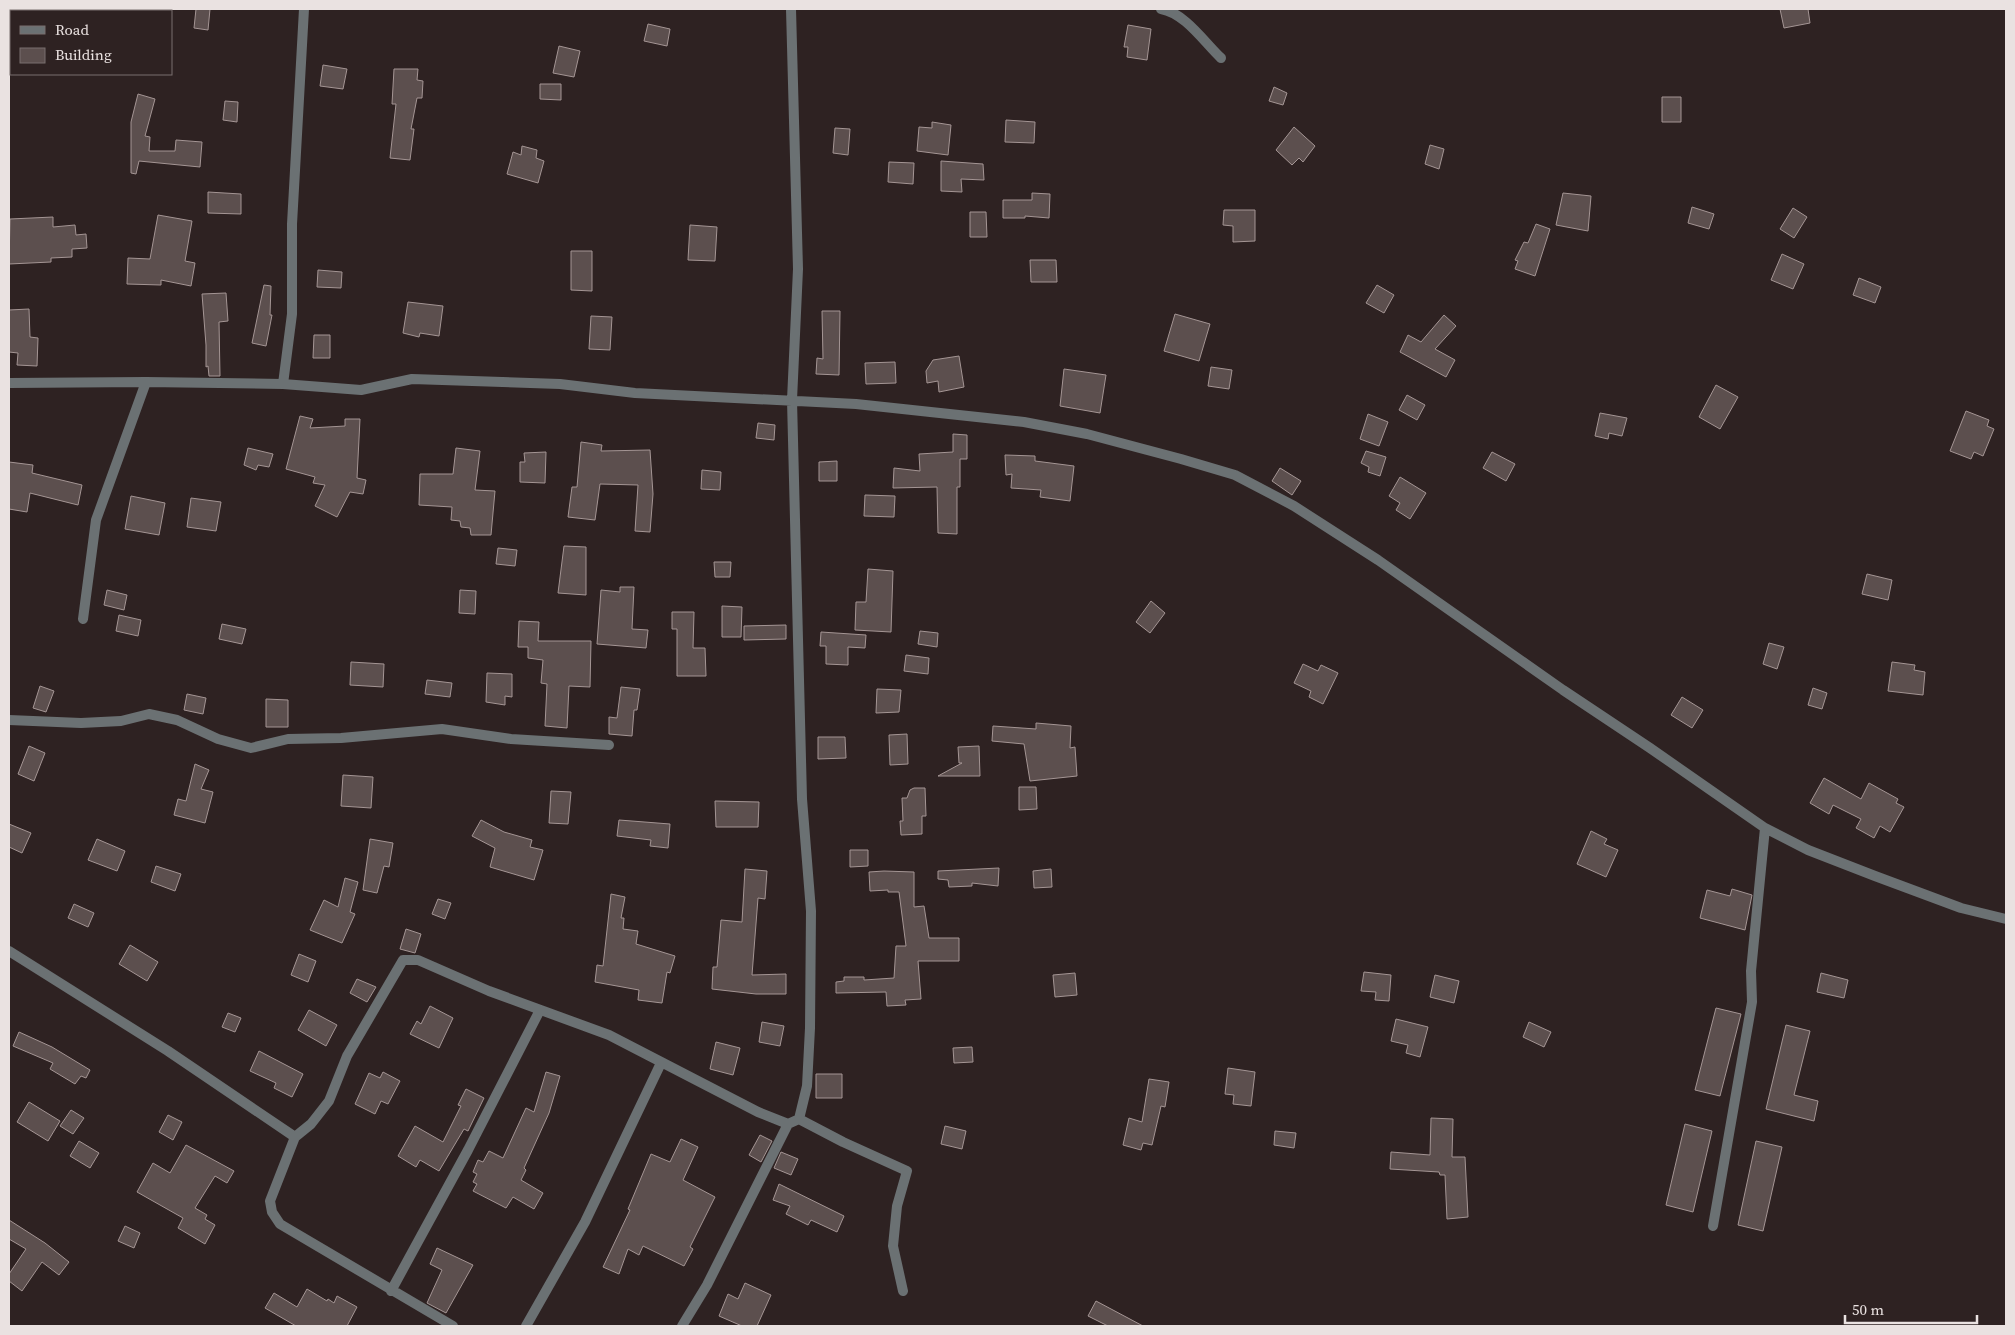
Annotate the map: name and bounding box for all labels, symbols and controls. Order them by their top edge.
legend [10,10,172,75]
text: Road [55,19,89,40]
text: Building [55,44,112,65]
scale bar [1845,1292,1978,1324]
text: 50 m [1852,1299,1884,1320]

